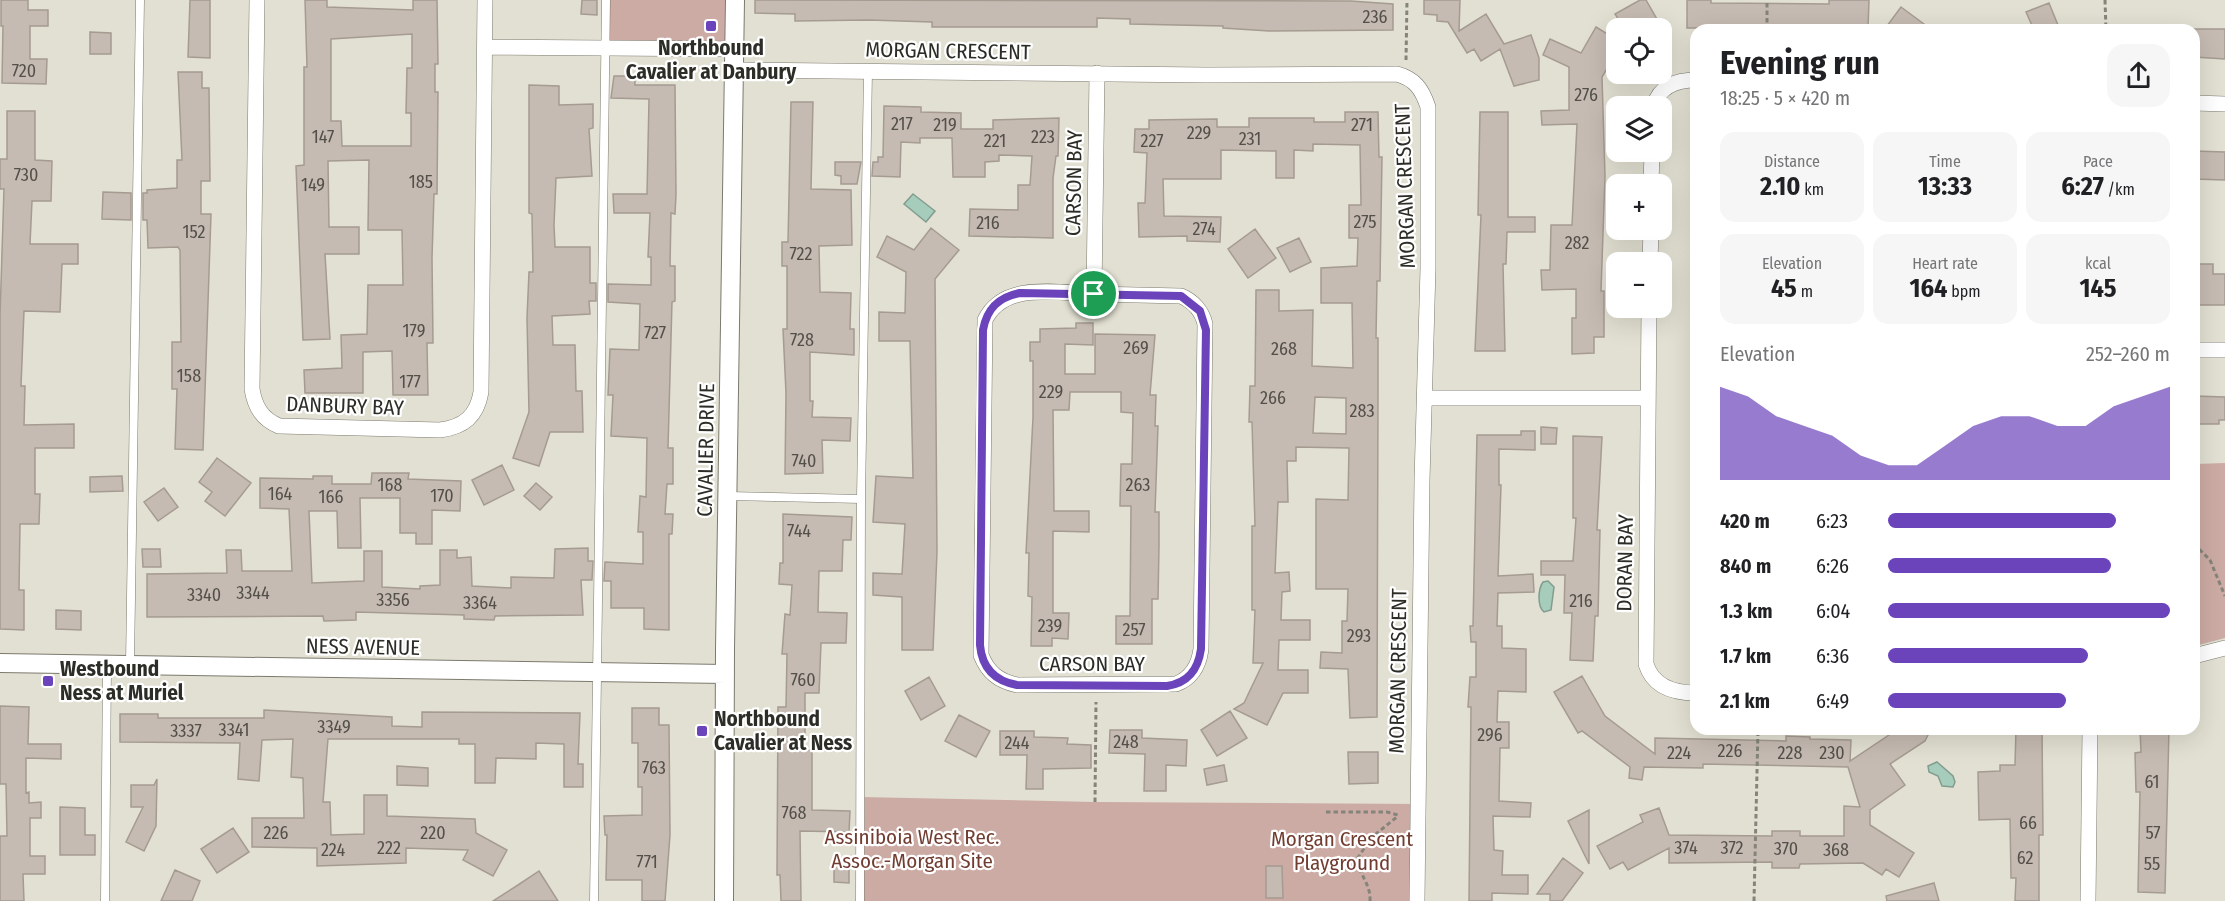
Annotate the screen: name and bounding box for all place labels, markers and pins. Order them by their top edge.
marker: Northbound Cavalier at Danbury [704,19,718,33]
place label: Northbound Cavalier at Danbury [626,35,797,85]
pin [1068,268,1119,319]
place label: Westbound Ness at Muriel [60,656,184,706]
marker: Westbound Ness at Muriel [41,674,55,688]
place label: Northbound Cavalier at Ness [714,706,852,756]
marker: Northbound Cavalier at Ness [695,724,709,738]

